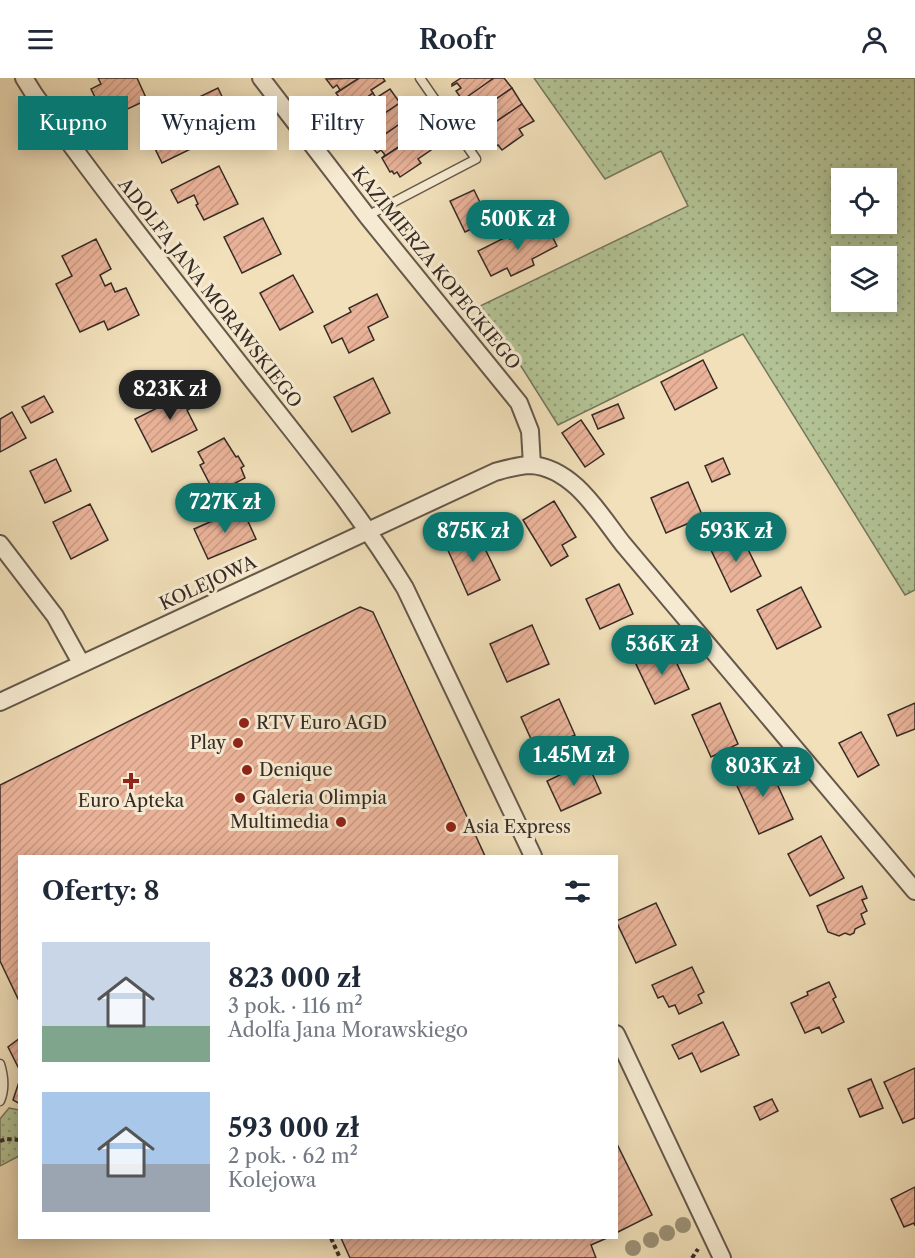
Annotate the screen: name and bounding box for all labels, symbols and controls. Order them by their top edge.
icon: menu [24,23,57,56]
text: Roofr [419,23,496,56]
icon: person [858,23,891,56]
chip: Kupno [18,96,128,150]
chip: Wynajem [140,96,277,150]
chip: Filtry [289,96,386,150]
chip: Nowe [398,96,497,150]
street label: KAZIMIERZA KOPECKIEGO [347,162,525,374]
map controls [831,168,897,312]
button: locate [831,168,897,234]
street label: ADOLFA JANA MORAWSKIEGO [113,173,306,412]
pin: 500K zł [463,200,573,251]
text: 500K zł [480,207,556,231]
button: layers [831,246,897,312]
pin: 823K zł [115,370,225,421]
text: 823K zł [133,377,207,401]
pin: 727K zł [170,483,280,534]
text: 727K zł [189,490,261,514]
pin: 875K zł [418,512,528,563]
pin: 593K zł [681,512,791,563]
text: 875K zł [437,519,509,543]
text: 593K zł [699,519,773,543]
street label: KOLEJOWA [156,551,261,615]
pin: 536K zł [607,625,717,676]
text: 536K zł [625,632,699,656]
place label: RTV Euro AGD [256,712,387,734]
marker: RTV Euro AGD [237,716,251,730]
place label: Play [190,732,227,754]
marker: Play [231,736,245,750]
pin: 1.45M zł [512,736,636,787]
text: 1.45M zł [533,743,615,767]
pin: 803K zł [708,747,818,798]
text: 803K zł [725,754,801,778]
place label: Denique [259,759,332,781]
marker: Denique [240,763,254,777]
marker: Euro Apteka [124,774,138,788]
place label: Galeria Olimpia [252,787,388,809]
place label: Euro Apteka [78,790,185,812]
marker: Galeria Olimpia [233,791,247,805]
place label: Multimedia [230,811,329,833]
marker: Multimedia [334,815,348,829]
place label: Asia Express [462,816,571,838]
marker: Asia Express [444,820,458,834]
text: Oferty: 8 [42,875,160,907]
icon: filters [561,875,594,908]
text: 823 000 zł [228,962,361,994]
icon: home [90,966,162,1038]
text: 3 pok. · 116 m² [228,994,363,1018]
text: Adolfa Jana Morawskiego [228,1018,468,1042]
text: 593 000 zł [228,1112,359,1144]
icon: home [90,1116,162,1188]
text: 2 pok. · 62 m² [228,1144,358,1168]
text: Kolejowa [228,1168,316,1192]

